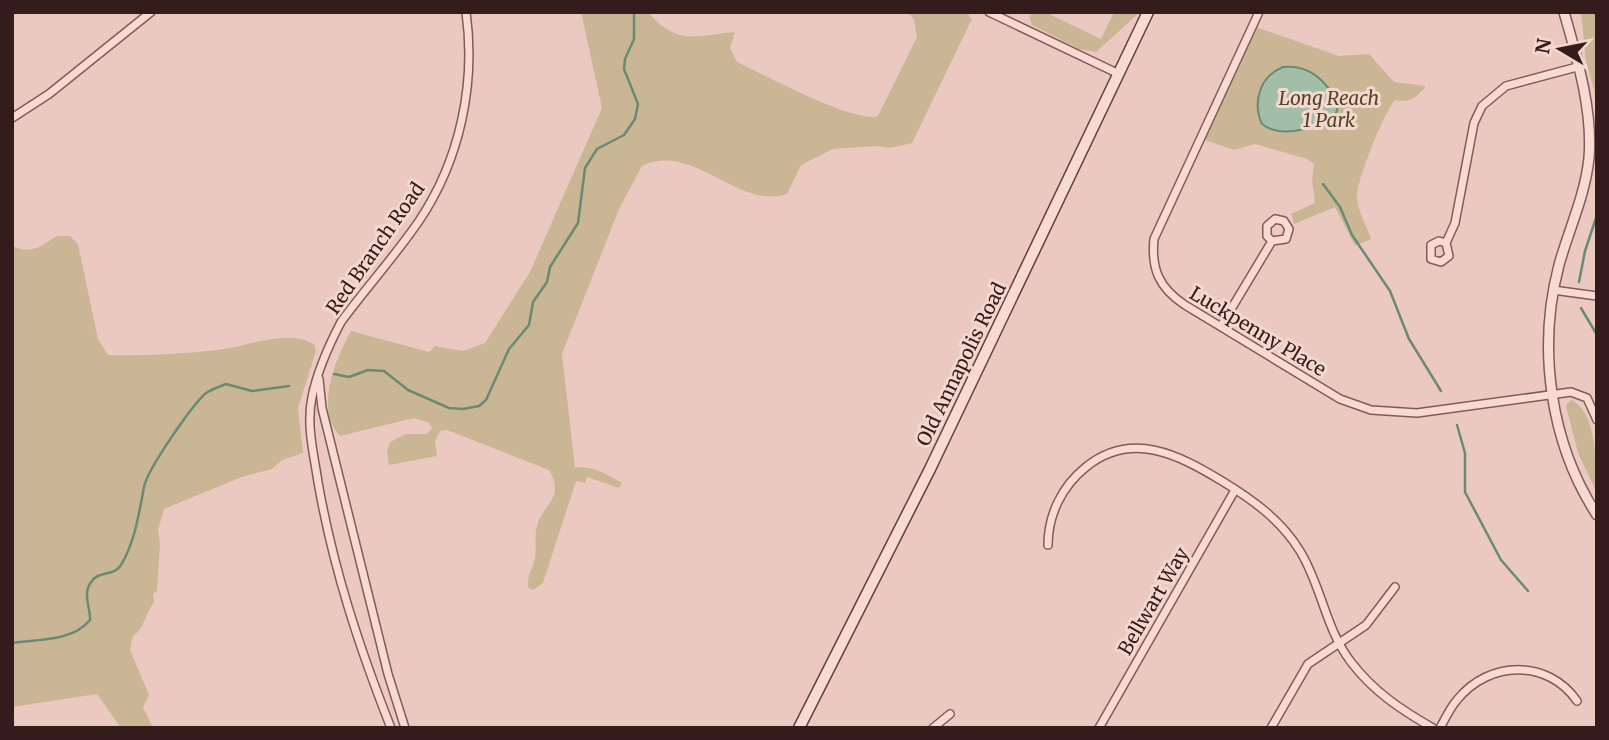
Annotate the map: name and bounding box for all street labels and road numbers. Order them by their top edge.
street label: Red Branch Road [321,177,429,319]
street label: Old Annapolis Road [911,278,1011,450]
street label: Luckpenny Place [1185,281,1331,381]
street label: Bellwart Way [1113,543,1193,659]

